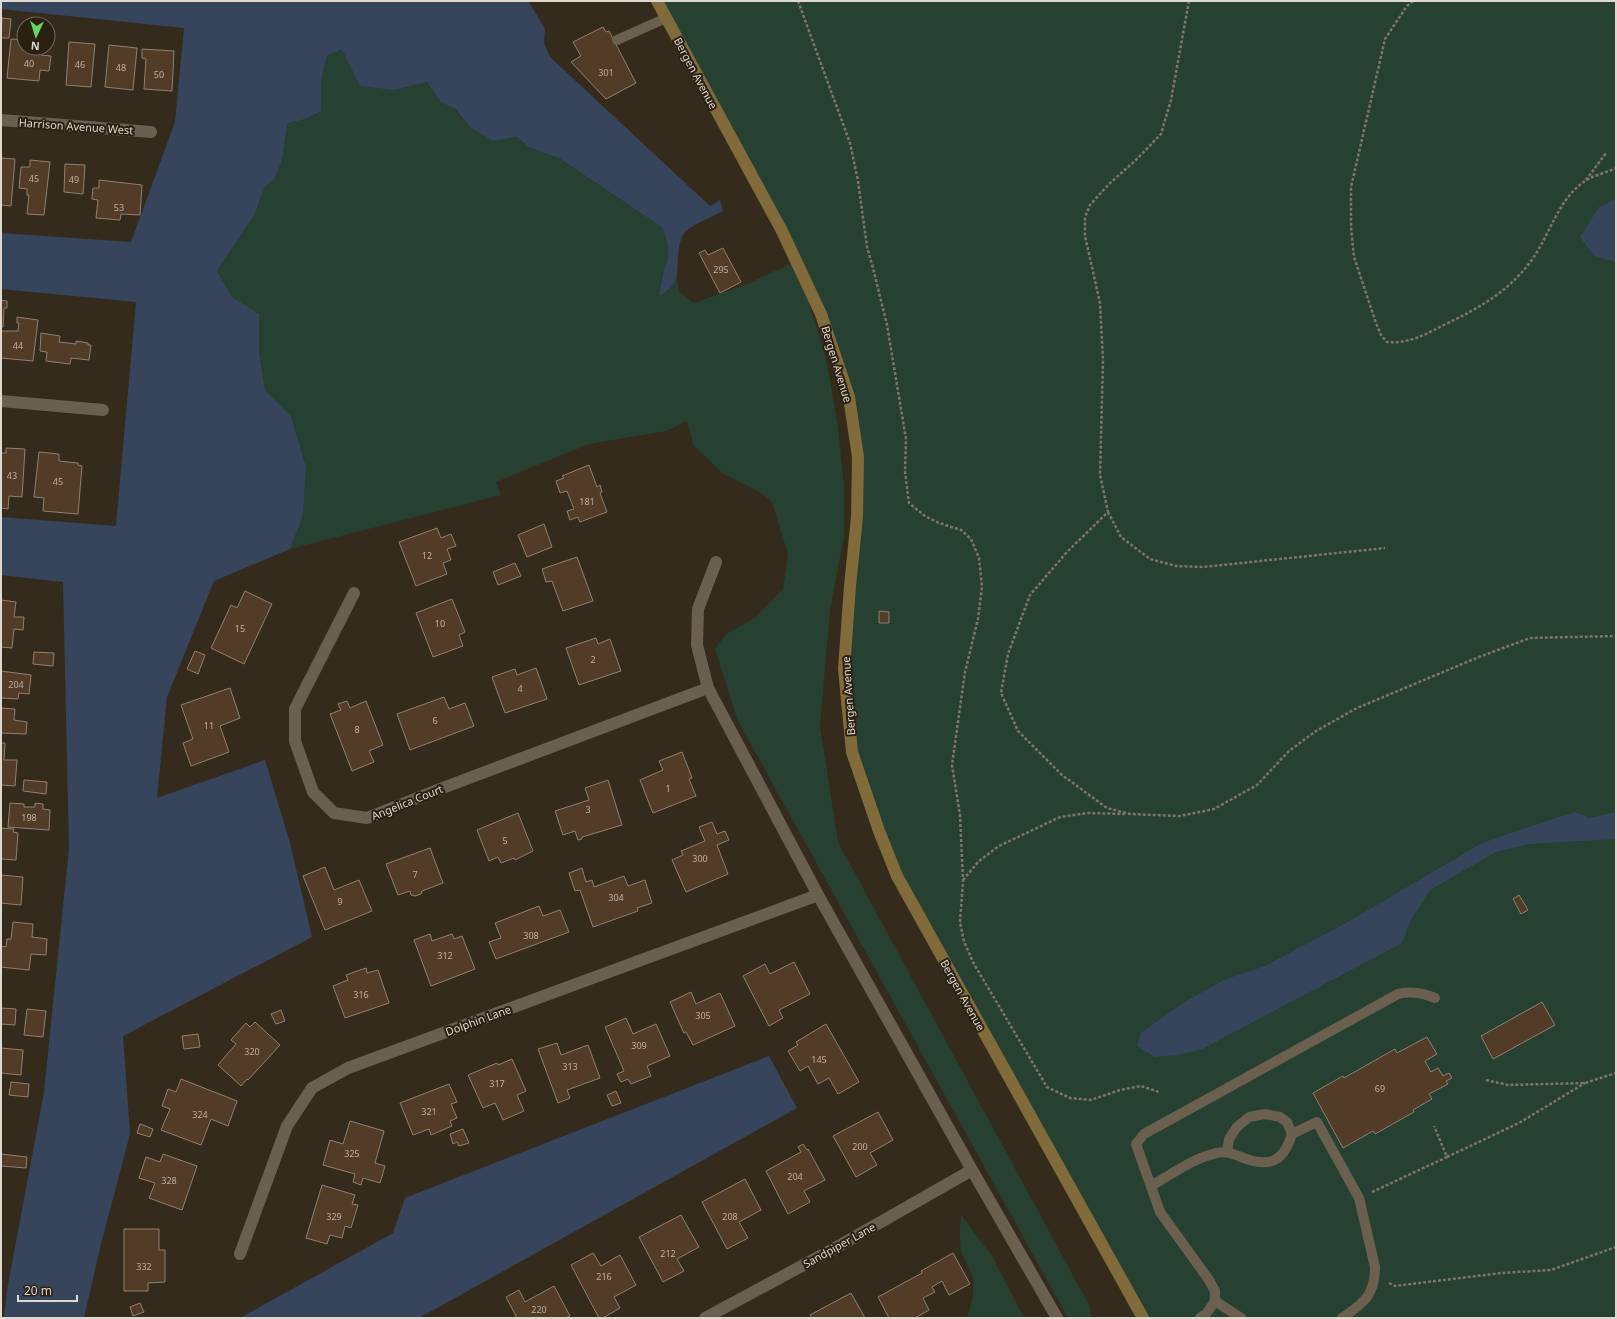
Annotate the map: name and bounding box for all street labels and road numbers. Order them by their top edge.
street label: Bergen Avenue [671,35,721,111]
street label: Harrison Avenue West [18,115,134,137]
street label: Bergen Avenue [818,324,856,404]
street label: Bergen Avenue [838,656,858,736]
street label: Angelica Court [369,781,445,823]
street label: Bergen Avenue [937,957,989,1033]
street label: Dolphin Lane [443,1001,513,1039]
street label: Sandpiper Lane [800,1219,878,1271]

